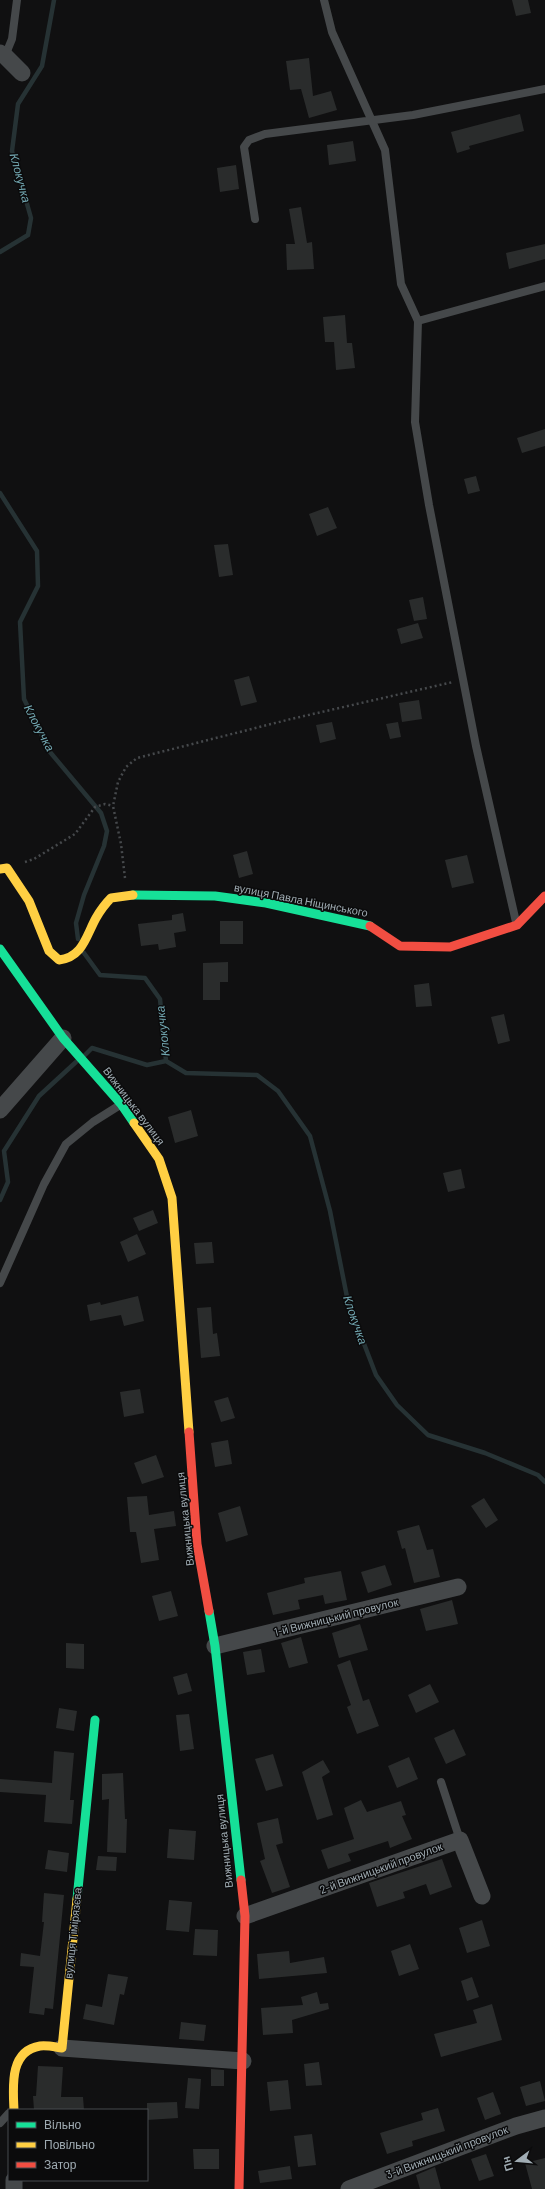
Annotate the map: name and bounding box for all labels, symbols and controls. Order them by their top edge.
water label: Клокучка [7,151,34,205]
water label: Клокучка [21,702,58,754]
street label: вулиця Павла Ніщинського [233,880,369,919]
water label: Клокучка [152,1005,173,1057]
street label: Вижницька вулиця [101,1064,168,1147]
water label: Клокучка [340,1293,371,1347]
street label: Вижницька вулиця [173,1472,196,1567]
street label: 1-й Вижницький провулок [272,1595,399,1638]
street label: Вижницька вулиця [212,1794,235,1889]
street label: 2-й Вижницький провулок [318,1839,444,1896]
street label: вулиця Тімірязєва [61,1886,84,1979]
legend [8,2109,148,2181]
text: Вільно [44,2117,82,2131]
street label: 3-й Вижницький провулок [384,2122,510,2181]
text: Повільно [44,2137,95,2151]
north arrow [497,2141,537,2181]
text: Пн [499,2155,515,2173]
text: Затор [44,2157,77,2172]

